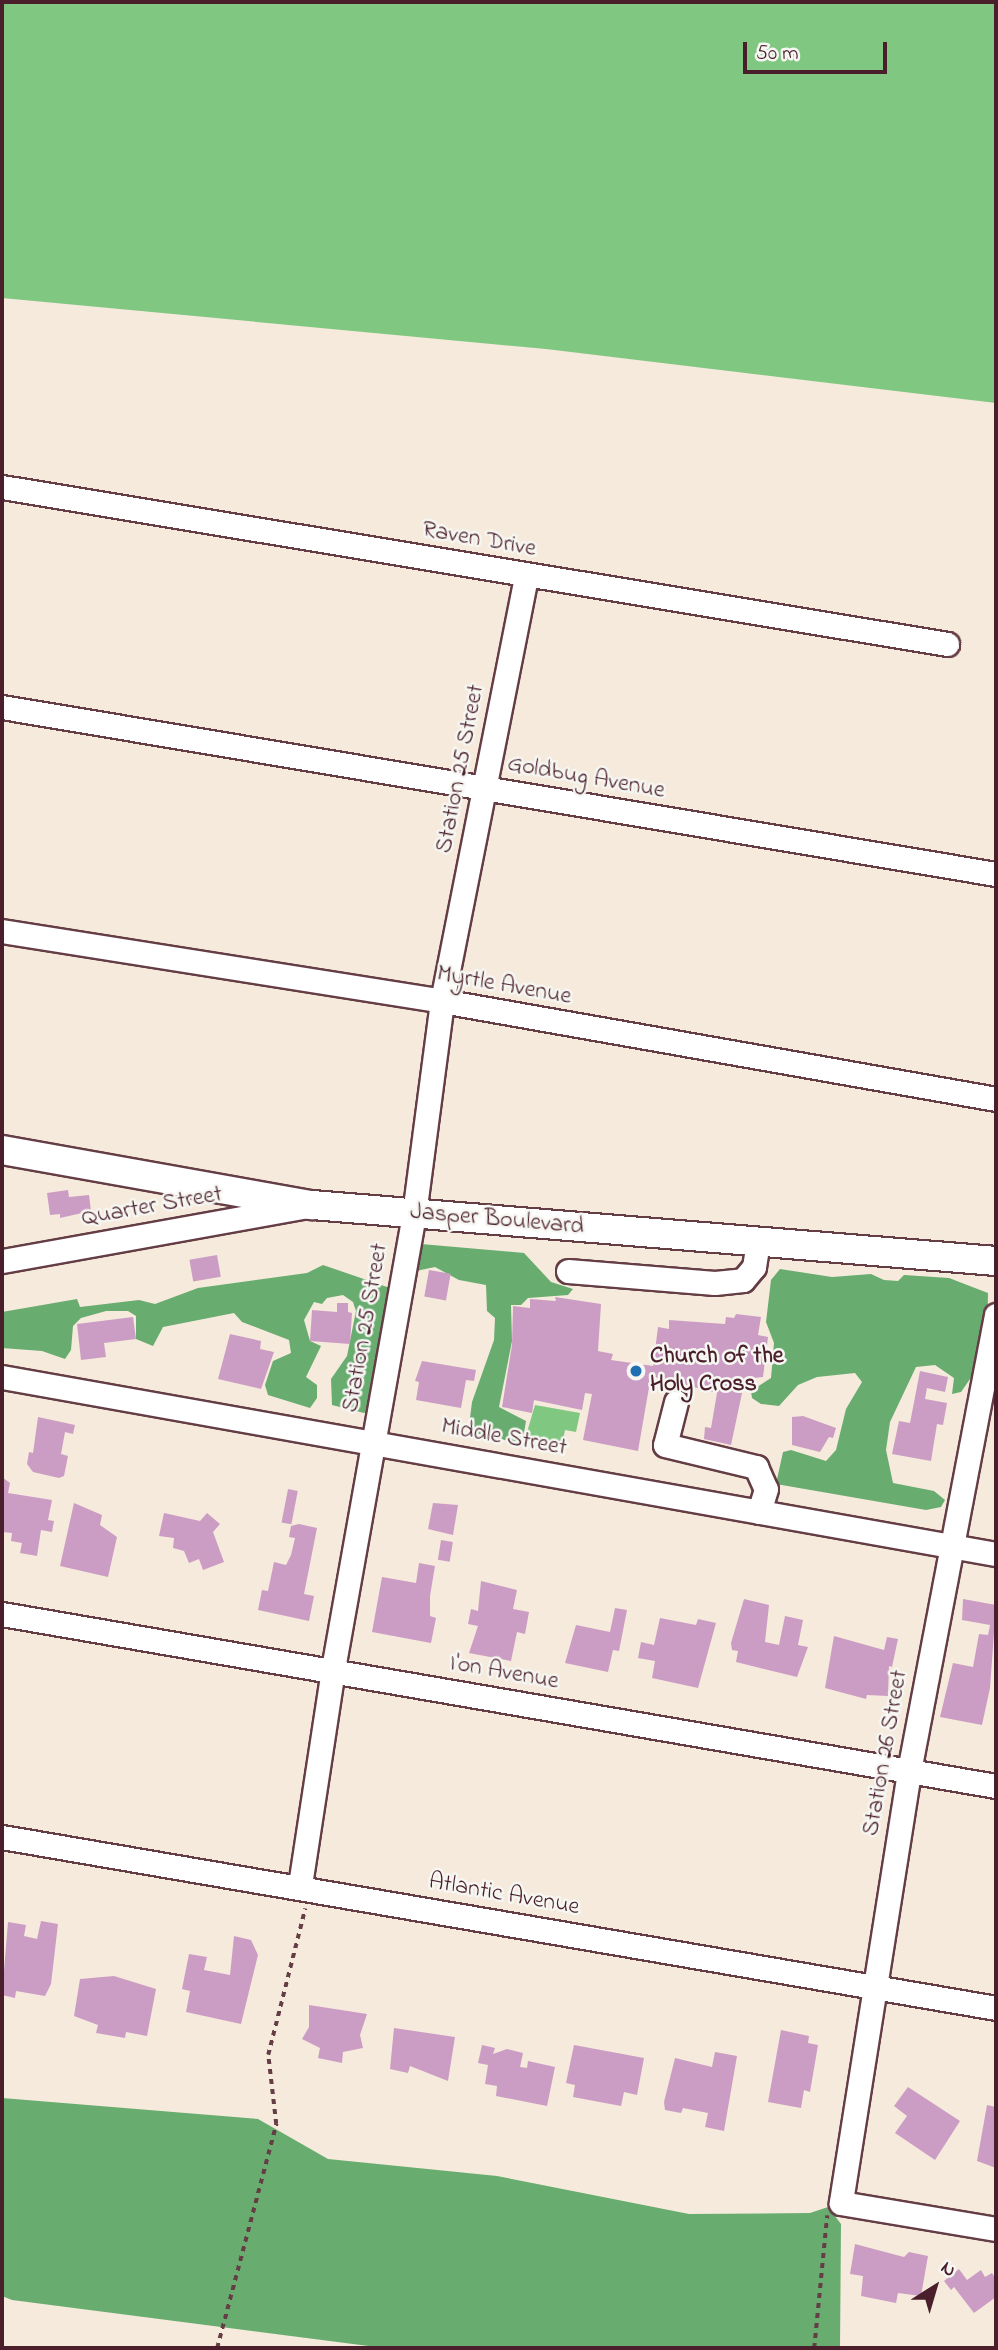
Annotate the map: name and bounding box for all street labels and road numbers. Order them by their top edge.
street label: Raven Drive [420,516,538,564]
street label: Station 25 Street [431,682,491,856]
street label: Goldbug Avenue [505,750,667,806]
street label: Myrtle Avenue [435,960,573,1012]
street label: Quarter Street [79,1180,225,1234]
street label: Jasper Boulevard [409,1198,585,1242]
street label: Station 25 Street [337,1241,395,1415]
street label: Middle Street [439,1413,569,1463]
street label: I'on Avenue [447,1649,561,1697]
street label: Station 26 Street [857,1668,915,1838]
street label: Atlantic Avenue [426,1868,582,1922]

